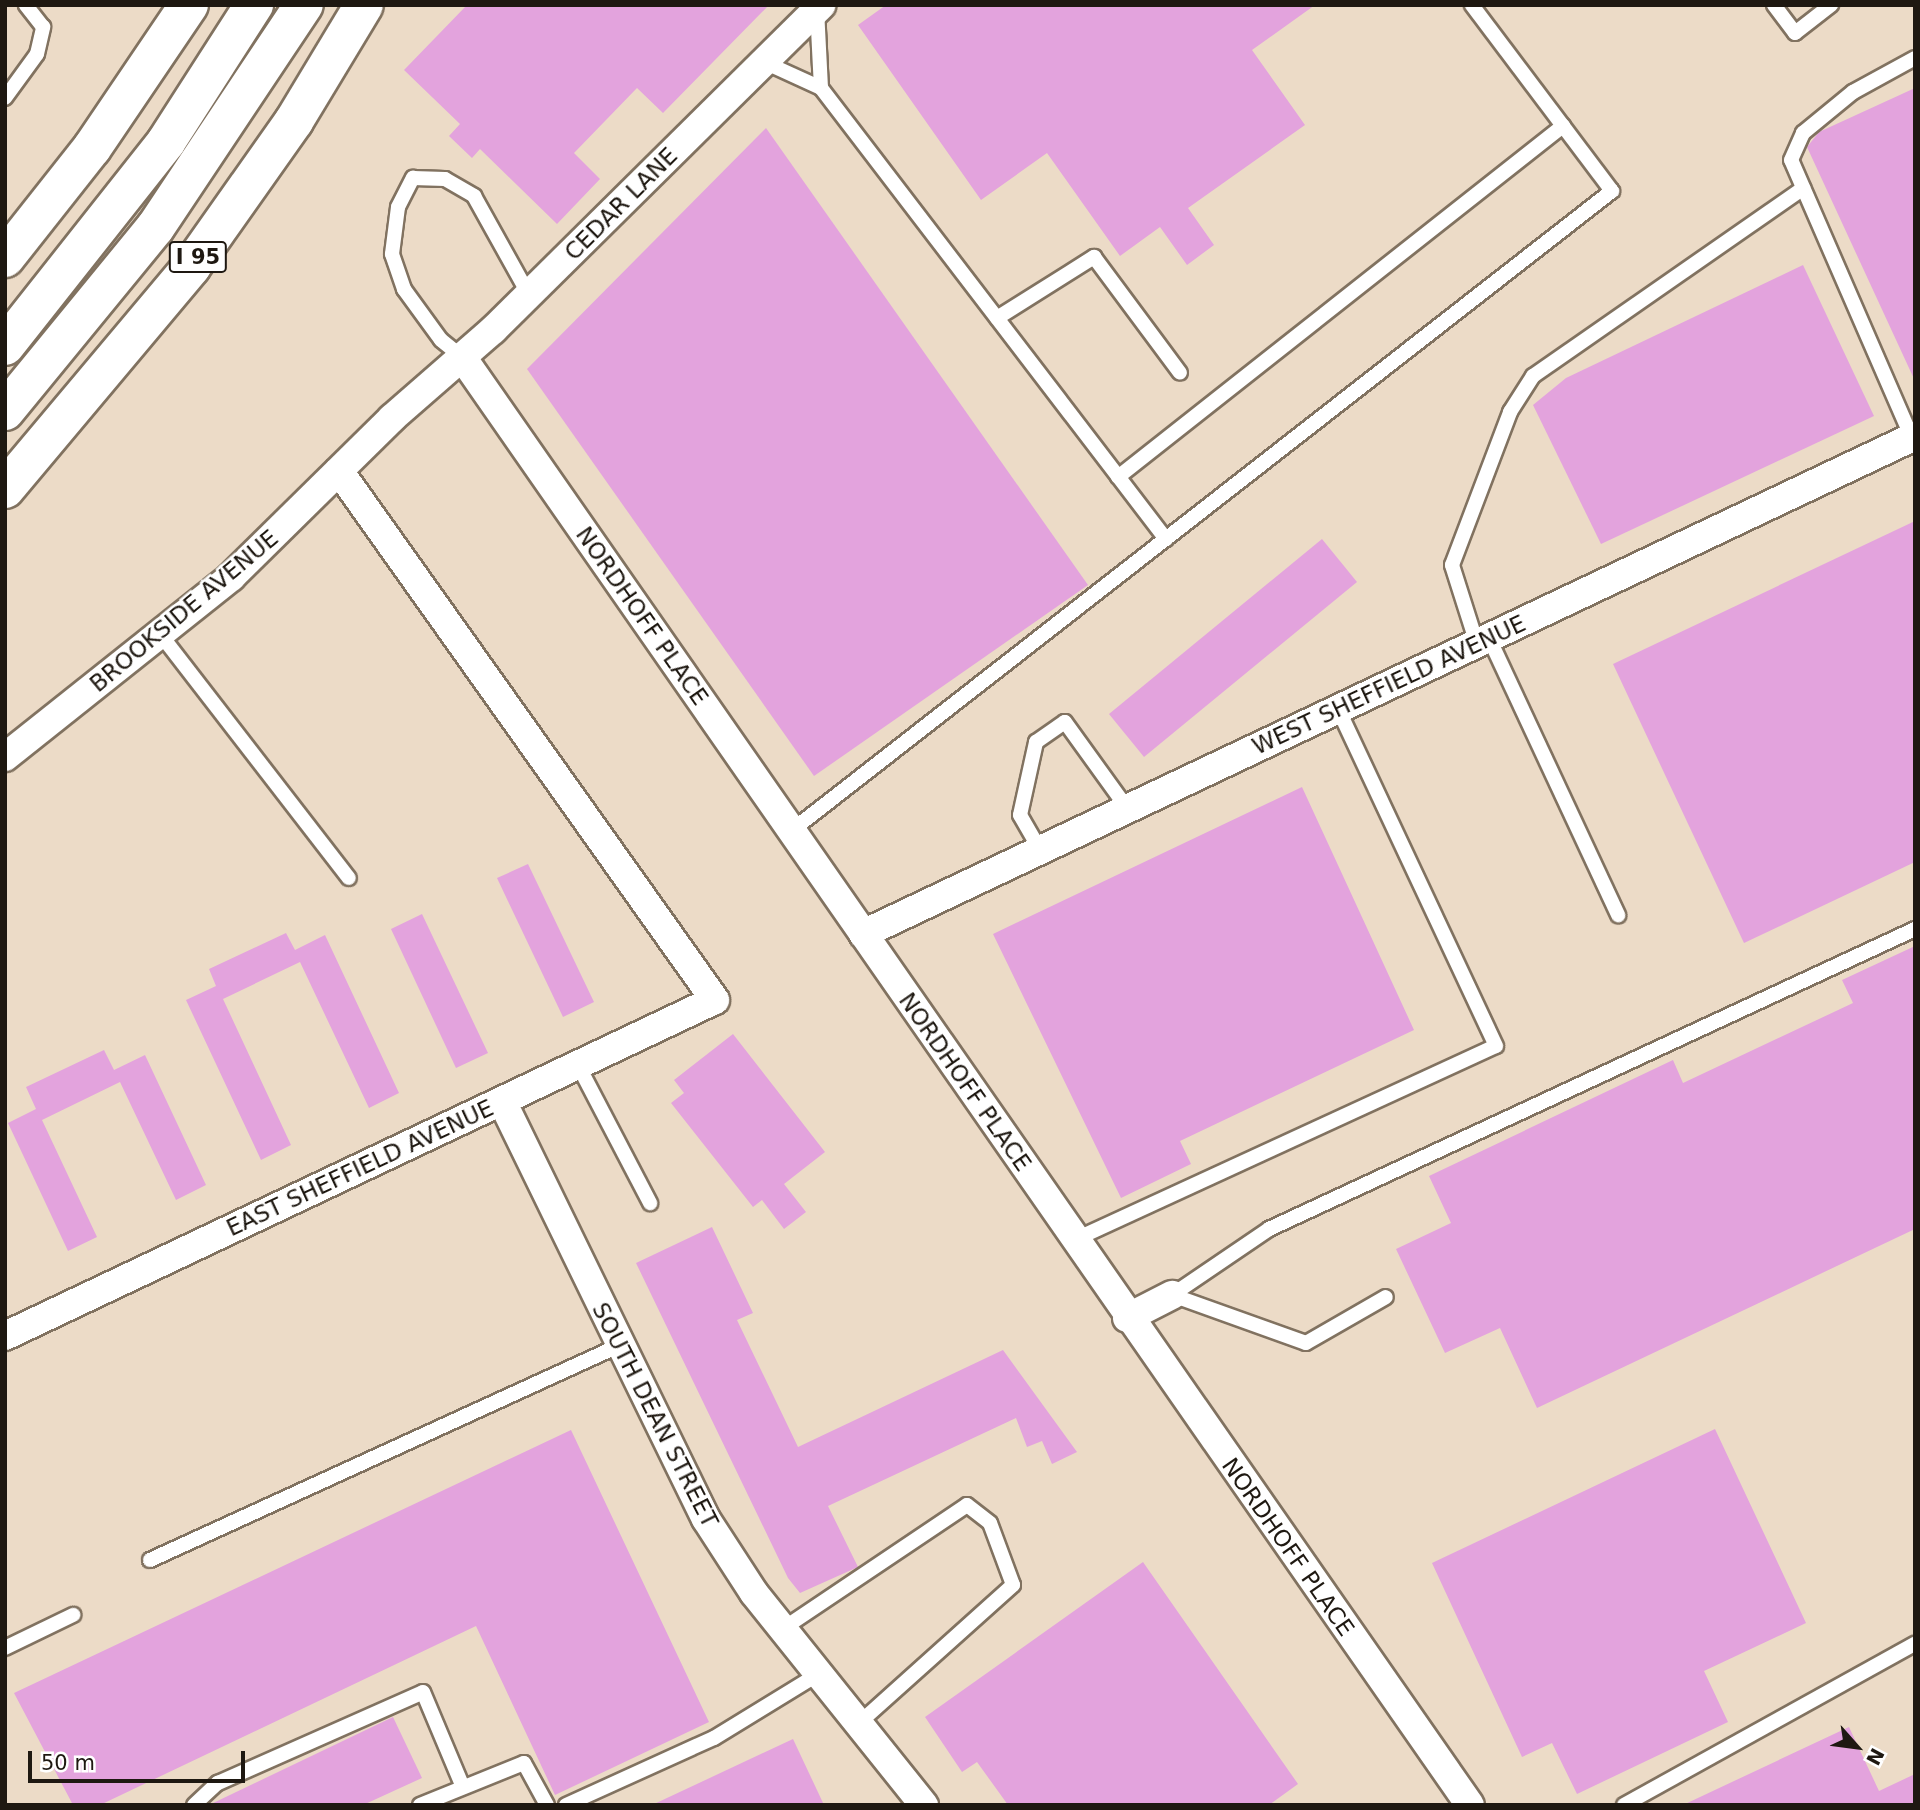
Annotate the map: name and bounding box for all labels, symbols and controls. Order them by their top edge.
street label: CEDAR LANE [559,142,683,266]
road number: I 95 [168,240,228,274]
street label: NORDHOFF PLACE [570,522,714,710]
street label: BROOKSIDE AVENUE [84,524,284,698]
street label: WEST SHEFFIELD AVENUE [1248,609,1530,761]
street label: NORDHOFF PLACE [893,988,1037,1176]
street label: EAST SHEFFIELD AVENUE [222,1094,498,1242]
street label: SOUTH DEAN STREET [586,1298,724,1532]
street label: NORDHOFF PLACE [1216,1453,1360,1641]
north arrow [1822,1712,1892,1782]
scale bar [32,1736,248,1780]
text: N [1862,1745,1889,1769]
text: 50 m [41,1751,95,1775]

